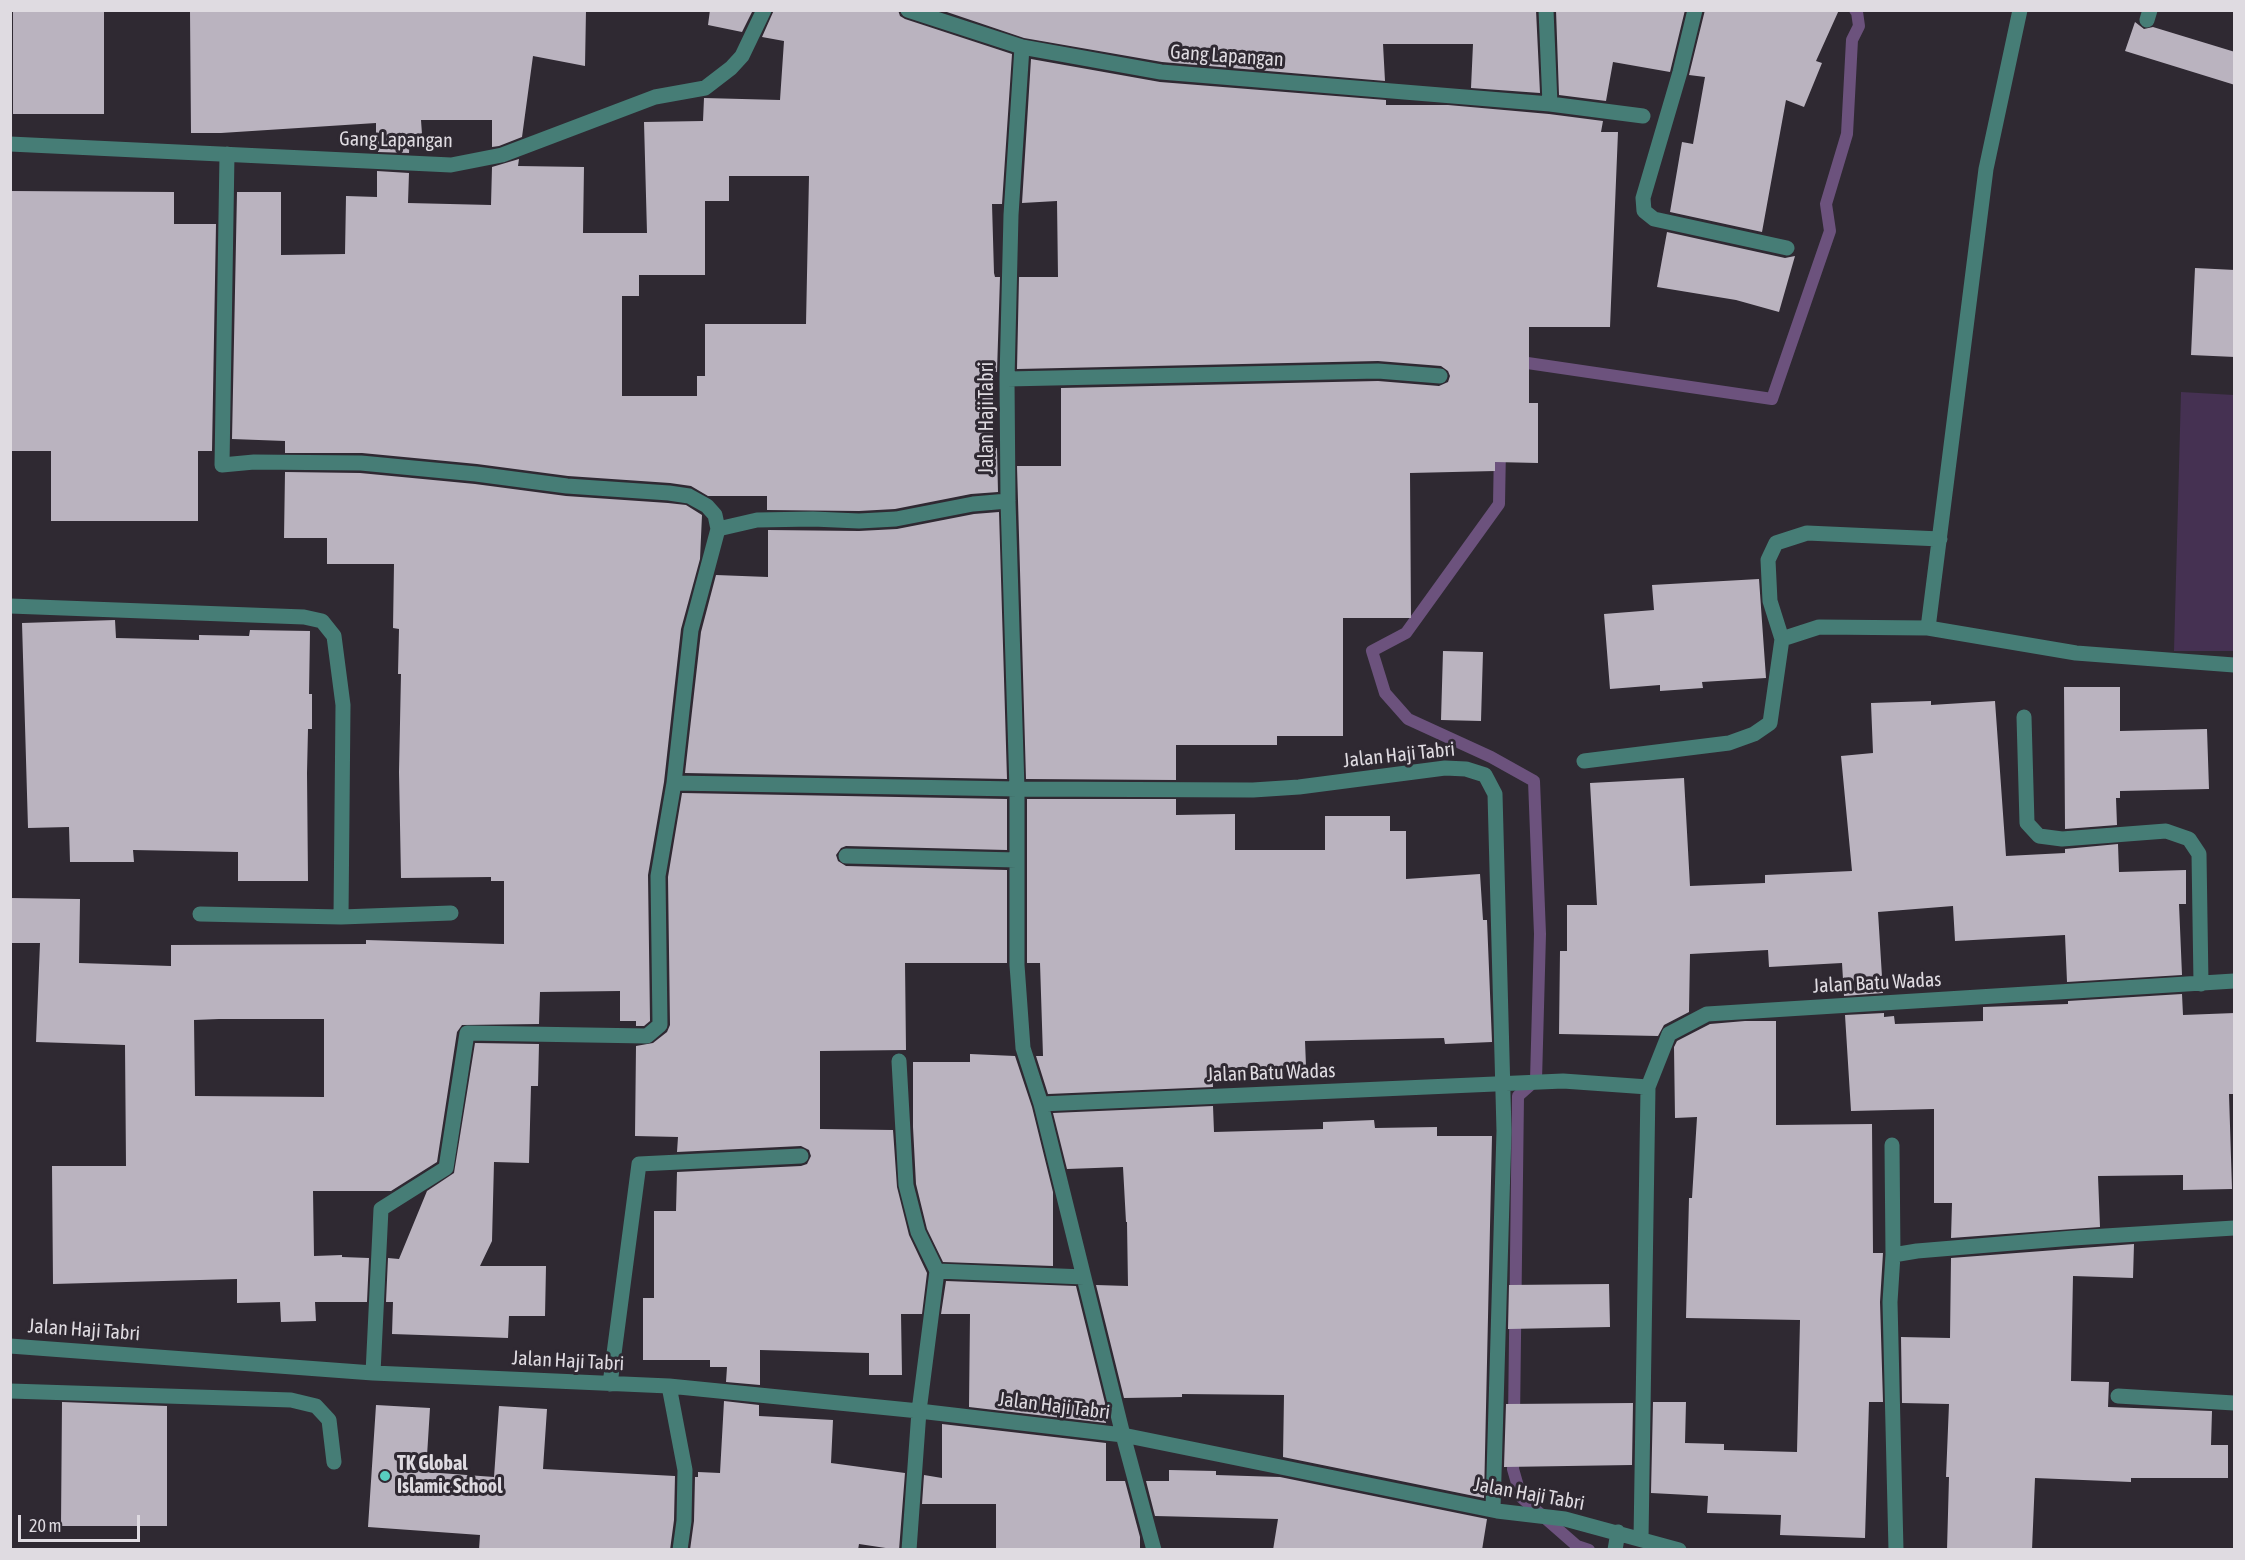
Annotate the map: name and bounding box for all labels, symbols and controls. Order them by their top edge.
street label: Gang Lapangan [1169,40,1285,72]
street label: Gang Lapangan [339,127,453,153]
street label: Jalan Haji Tabri [975,362,999,474]
street label: Jalan Haji Tabri [1342,737,1456,773]
street label: Jalan Batu Wadas [1812,968,1942,998]
street label: Jalan Batu Wadas [1206,1059,1336,1087]
street label: Jalan Haji Tabri [27,1314,141,1346]
street label: Jalan Haji Tabri [511,1346,625,1376]
street label: Jalan Haji Tabri [997,1387,1111,1425]
place label: TK Global Islamic School [397,1452,502,1499]
marker: TK Global Islamic School [378,1469,392,1483]
street label: Jalan Haji Tabri [1472,1472,1586,1516]
scale bar [21,1503,142,1541]
text: 20 m [29,1515,61,1536]

